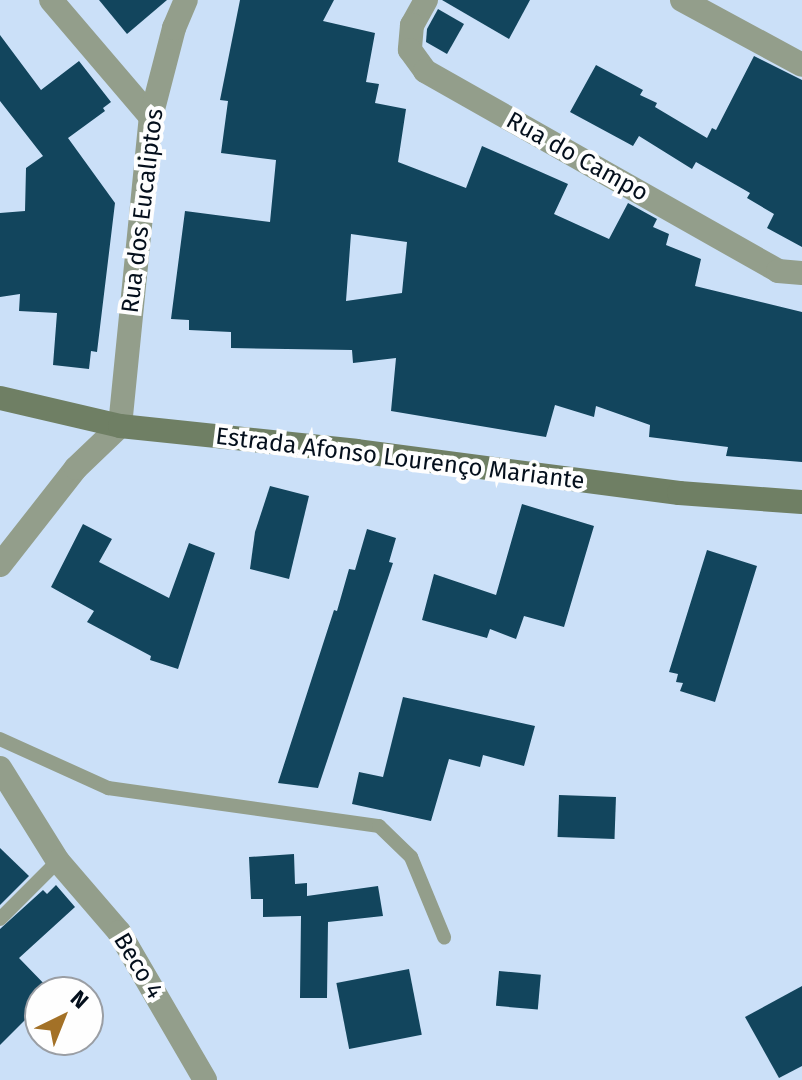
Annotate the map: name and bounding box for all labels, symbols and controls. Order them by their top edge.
street label: Rua do Campo [501,106,653,208]
street label: Rua dos Eucaliptos [116,107,170,315]
street label: Estrada Afonso Lourenço Mariante [214,422,586,496]
street label: Beco 4 [107,928,169,1004]
north arrow [24,976,104,1056]
text: N [65,985,94,1014]

